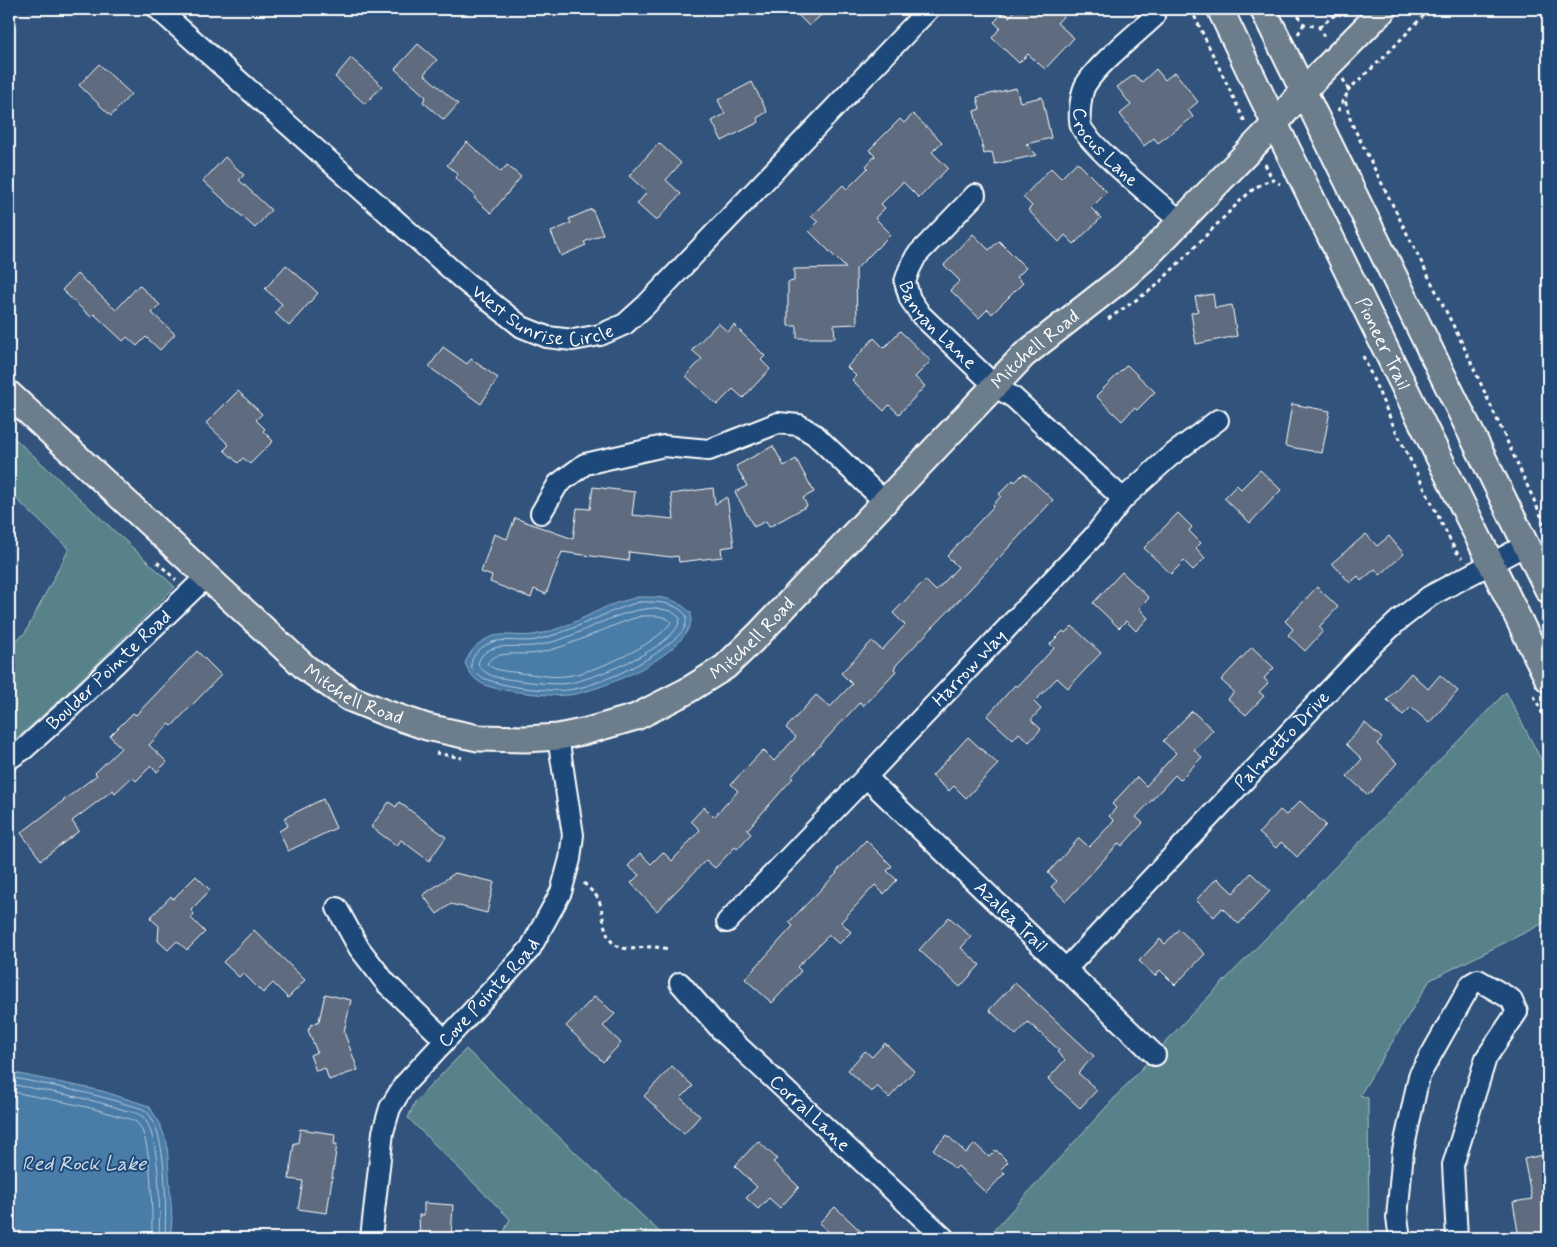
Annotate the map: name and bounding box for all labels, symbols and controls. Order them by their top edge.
street label: Crocus Lane [1067,107,1144,192]
street label: Banyan Lane [893,278,982,375]
street label: West Sunrise Circle [466,279,618,353]
street label: Pioneer Trail [1350,293,1416,394]
street label: Mitchell Road [985,304,1084,395]
street label: Mitchell Road [705,591,800,686]
street label: Boulder Pointe Road [41,604,177,736]
street label: Harrow Way [926,624,1012,712]
street label: Mitchell Road [299,658,407,730]
street label: Palmetto Drive [1229,685,1335,796]
street label: Azalea Trail [969,875,1053,958]
street label: Cove Pointe Road [432,934,546,1053]
street label: Corral Lane [764,1069,856,1157]
water label: Red Rock Lake [22,1151,147,1178]

